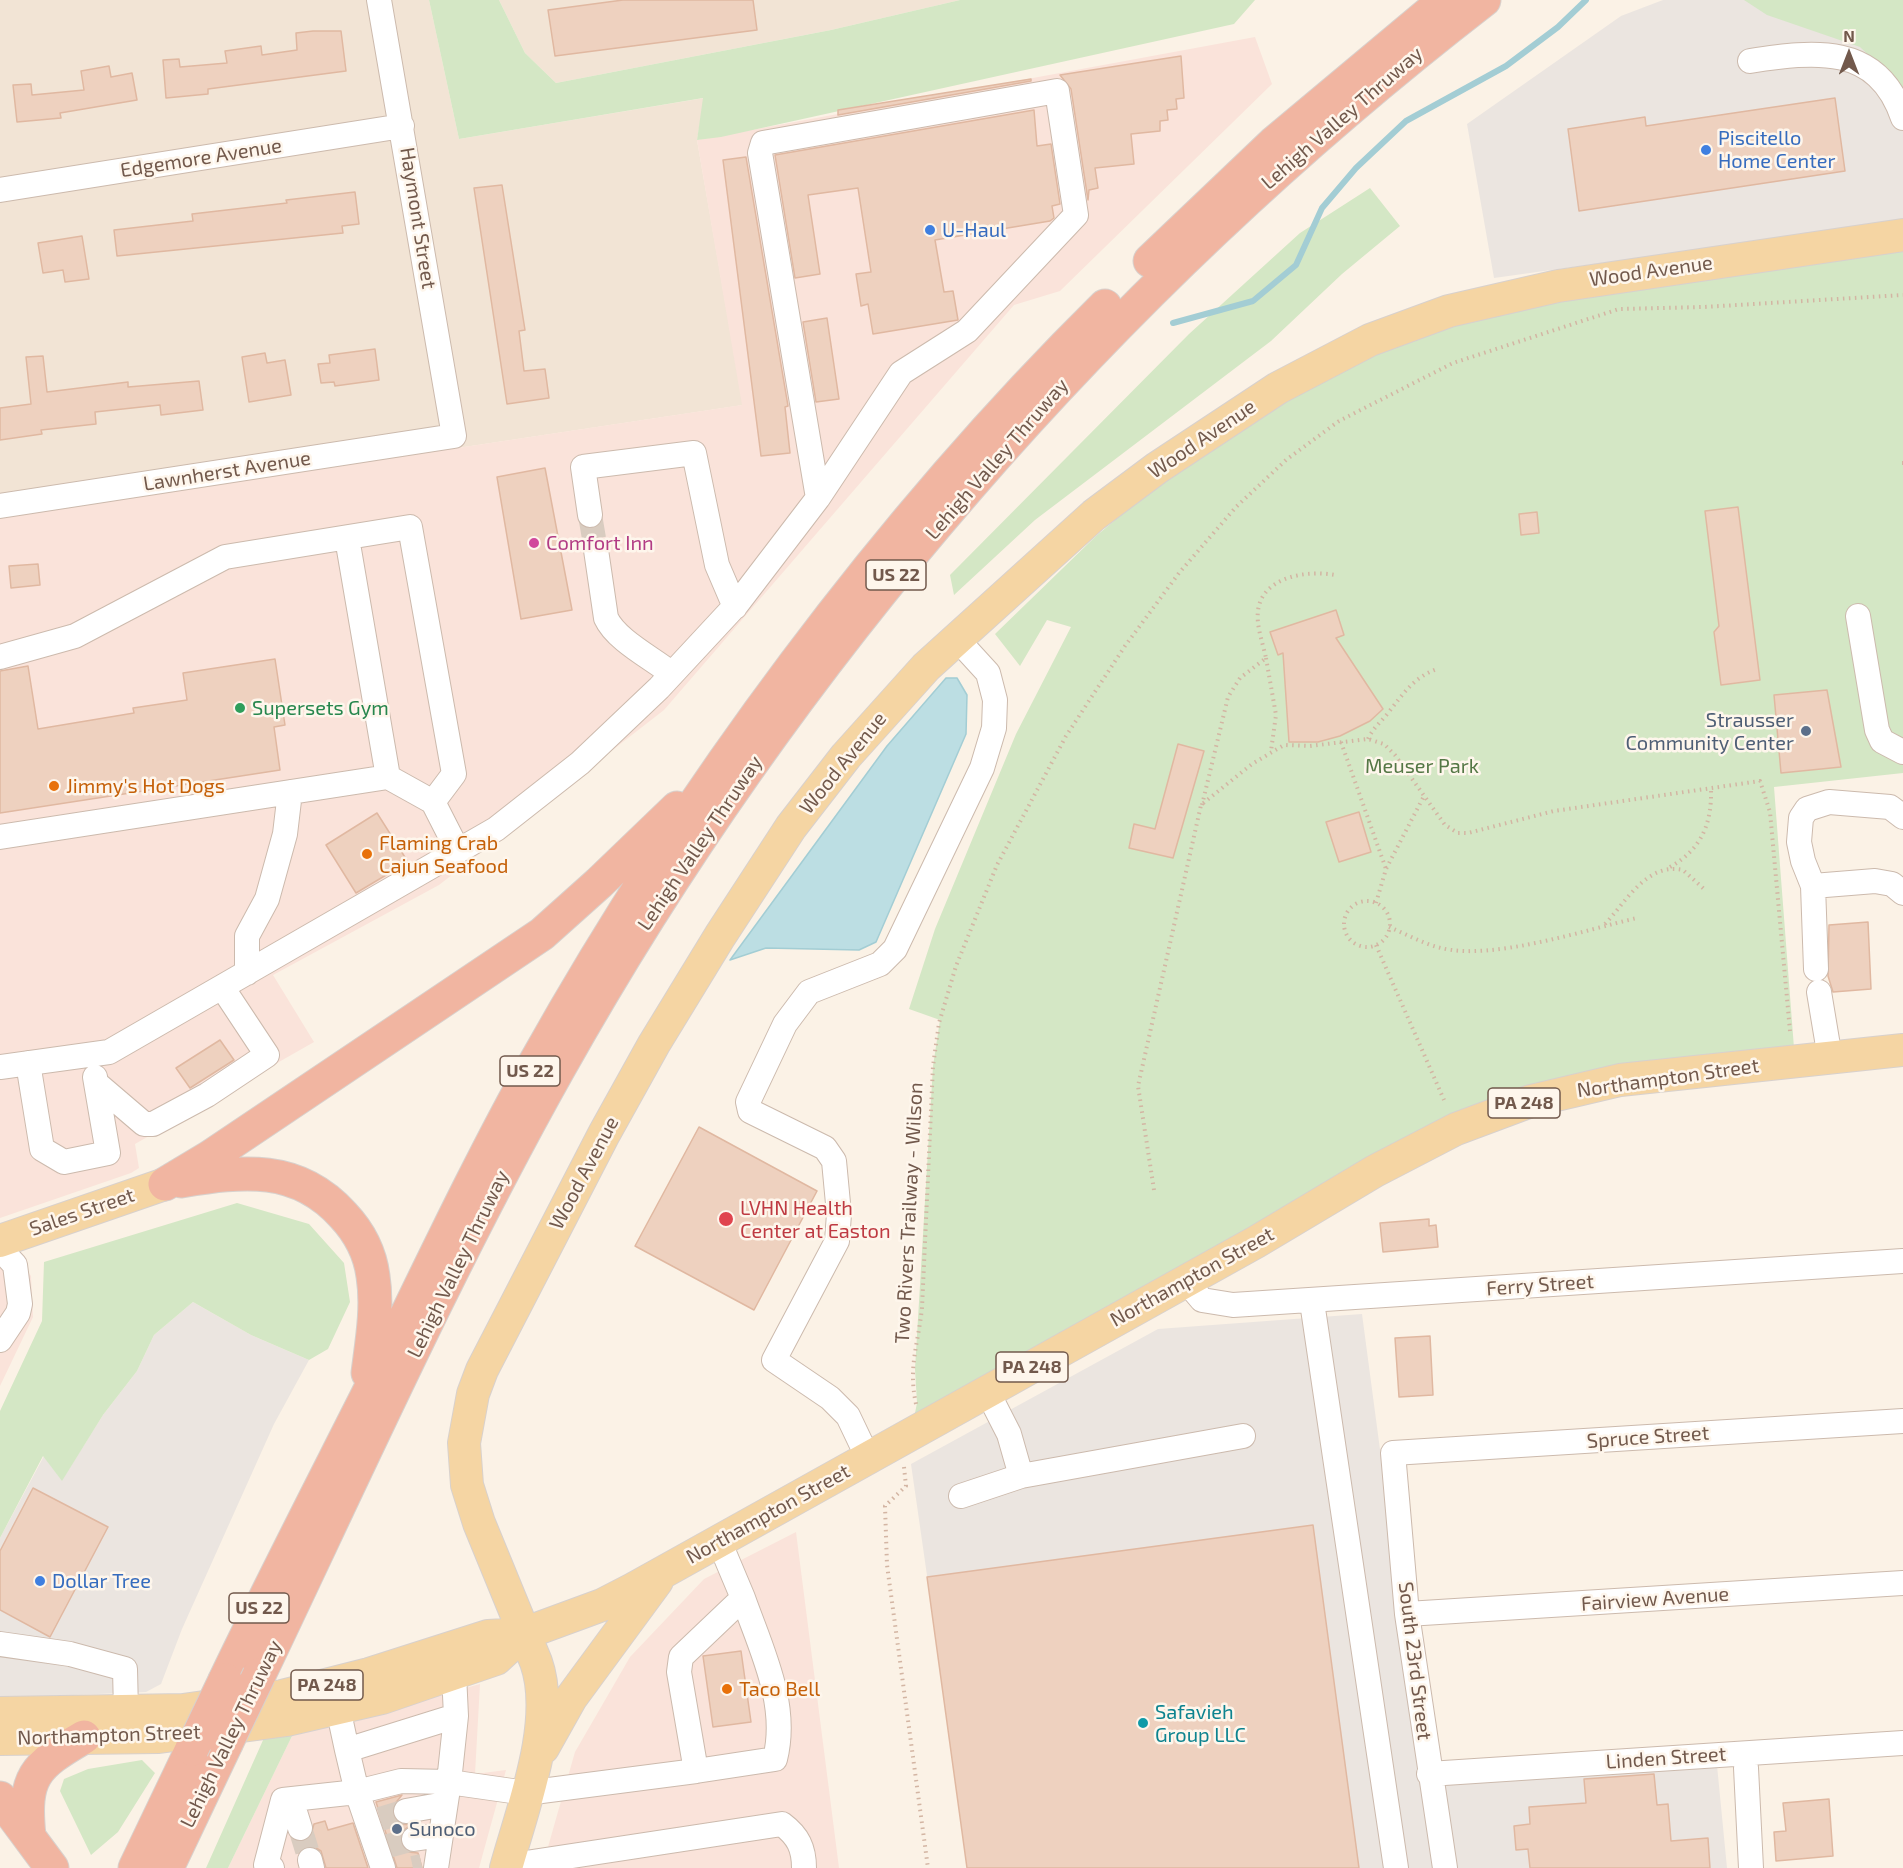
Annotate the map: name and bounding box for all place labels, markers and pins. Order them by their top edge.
place label: Piscitello Home Center [1718,126,1836,173]
marker: Piscitello Home Center [1699,143,1713,157]
place label: U-Haul [942,218,1006,242]
marker: U-Haul [923,223,937,237]
place label: Comfort Inn [546,531,654,555]
marker: Comfort Inn [527,536,541,550]
place label: Supersets Gym [252,696,389,720]
marker: Supersets Gym [233,701,247,715]
place label: Strausser Community Center [1625,708,1794,755]
marker: Strausser Community Center [1799,724,1813,738]
place label: Jimmy's Hot Dogs [66,774,225,798]
marker: Jimmy's Hot Dogs [47,779,61,793]
place label: Flaming Crab Cajun Seafood [379,831,508,878]
marker: Flaming Crab Cajun Seafood [360,847,374,861]
place label: LVHN Health Center at Easton [740,1196,891,1243]
marker: LVHN Health Center at Easton [717,1210,735,1228]
place label: Dollar Tree [52,1569,151,1593]
marker: Dollar Tree [33,1574,47,1588]
place label: Taco Bell [739,1677,820,1701]
marker: Taco Bell [720,1682,734,1696]
place label: Safavieh Group LLC [1155,1700,1246,1747]
marker: Safavieh Group LLC [1136,1716,1150,1730]
place label: Sunoco [409,1817,476,1841]
marker: Sunoco [390,1822,404,1836]

